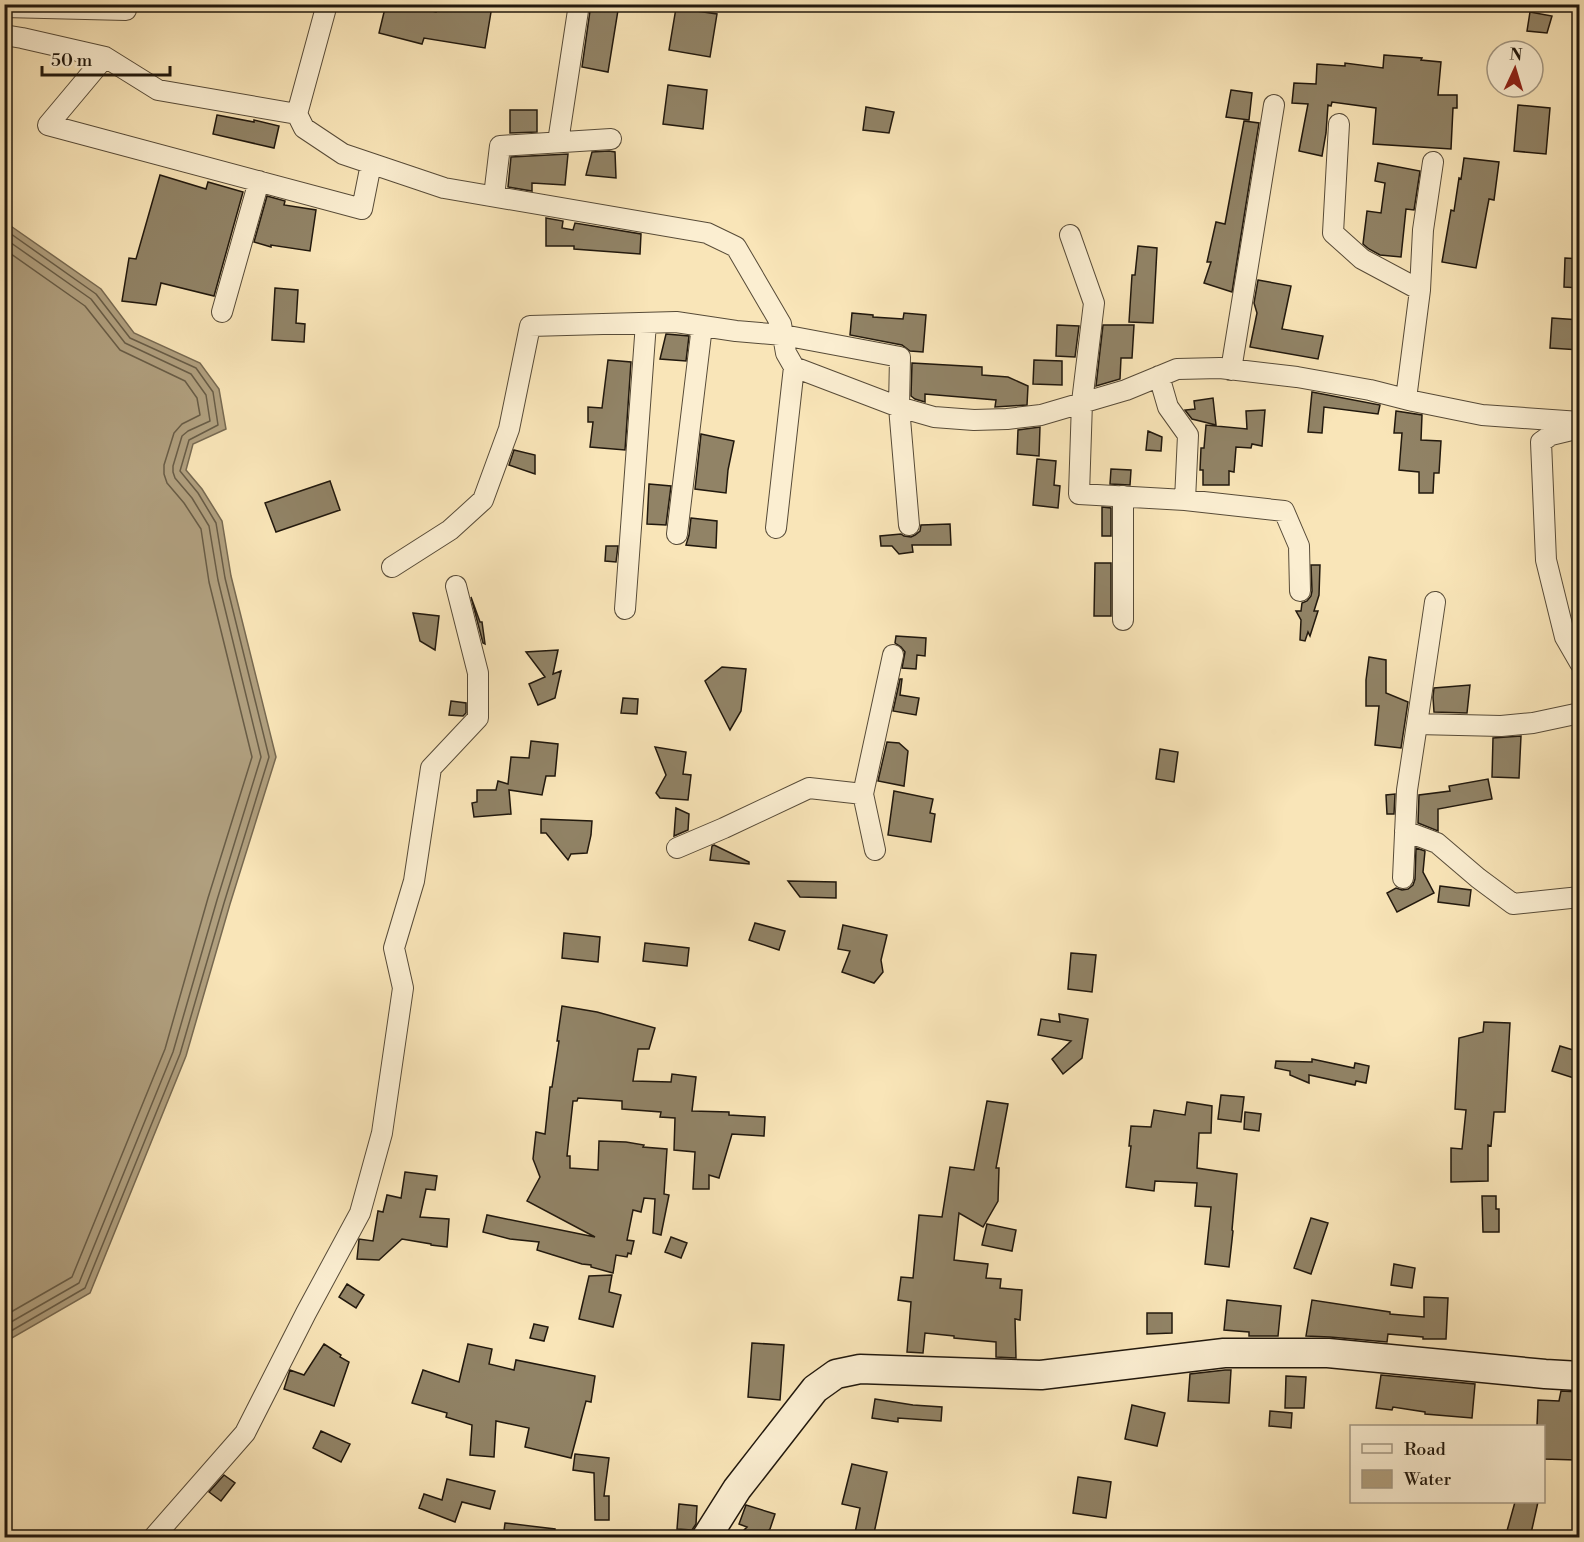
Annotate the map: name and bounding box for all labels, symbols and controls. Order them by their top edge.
scale bar [42,39,170,77]
north arrow [1485,39,1545,99]
text: N [1509,45,1523,65]
text: 50 m [51,49,93,72]
legend [1350,1425,1545,1503]
text: Road [1404,1438,1447,1461]
text: Water [1403,1468,1452,1491]

